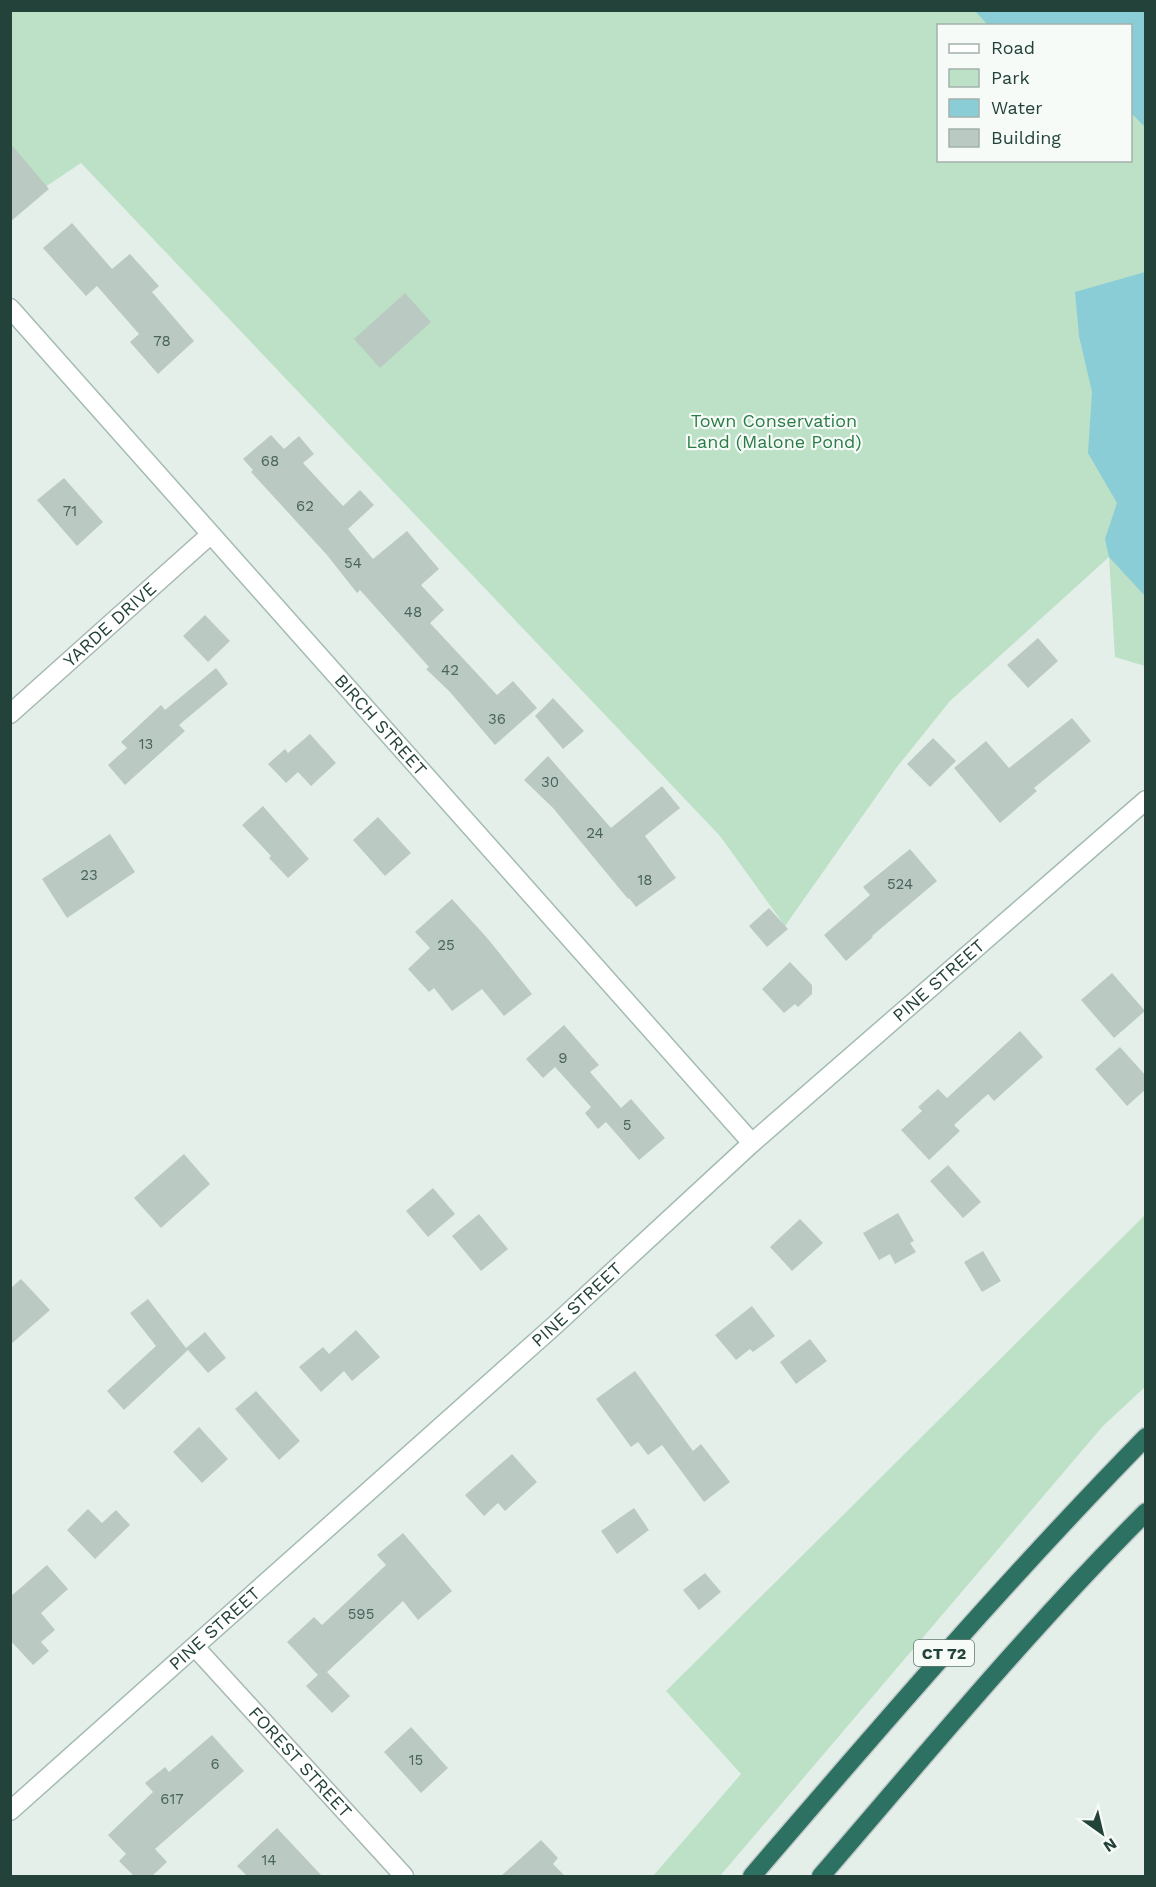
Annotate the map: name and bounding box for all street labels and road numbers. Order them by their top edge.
street label: YARDE DRIVE [59,577,160,671]
street label: BIRCH STREET [331,670,432,780]
street label: PINE STREET [888,934,989,1026]
street label: PINE STREET [527,1258,626,1351]
street label: PINE STREET [164,1582,264,1674]
road number: CT 72 [914,1640,974,1666]
street label: FOREST STREET [245,1702,357,1822]

